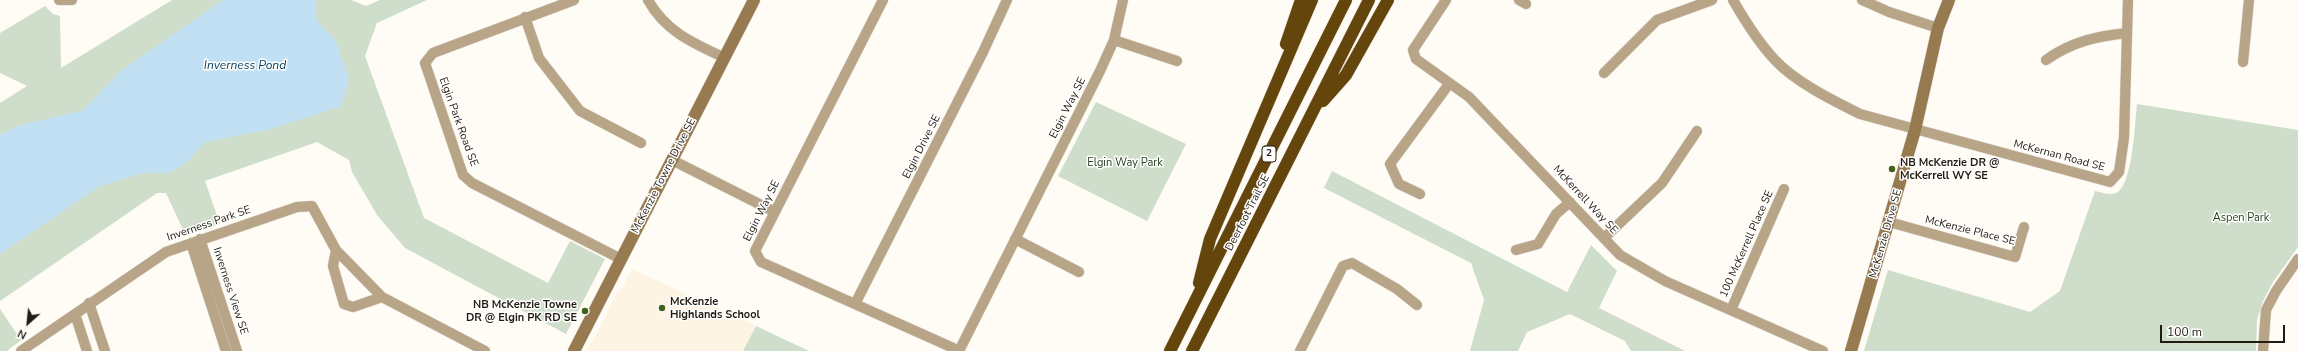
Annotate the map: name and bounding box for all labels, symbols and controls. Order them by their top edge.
water label: Inverness Pond [204,59,286,73]
street label: Elgin Way SE [1047,75,1089,141]
street label: Elgin Park Road SE [436,76,480,168]
street label: Elgin Drive SE [900,113,944,181]
street label: McKenzie Towne Drive SE [629,116,699,236]
street label: McKernan Road SE [2012,137,2106,175]
road number: 2 [1262,146,1276,162]
park label: Elgin Way Park [1087,156,1163,170]
place label: NB McKenzie DR @ McKerrell WY SE [1900,156,1999,182]
street label: McKerrell Way SE [1550,163,1620,237]
marker: NB McKenzie DR @ McKerrell WY SE [1887,164,1897,174]
street label: Deerfoot Trail SE [1223,173,1273,253]
street label: Elgin Way SE [741,178,783,244]
street label: McKenzie Drive SE [1867,188,1905,280]
street label: 100 McKerrell Place SE [1717,189,1777,299]
street label: Inverness Park SE [165,203,253,245]
park label: Aspen Park [2213,211,2269,225]
street label: McKenzie Place SE [1923,213,2017,249]
street label: Inverness View SE [210,246,250,336]
place label: McKenzie Highlands School [670,295,760,321]
place label: NB McKenzie Towne DR @ Elgin PK RD SE [466,298,577,324]
north arrow [8,303,48,343]
marker: McKenzie Highlands School [657,303,667,313]
marker: NB McKenzie Towne DR @ Elgin PK RD SE [580,306,590,316]
scale bar [2162,317,2287,343]
text: 100 m [2167,324,2202,340]
text: N [15,326,29,343]

